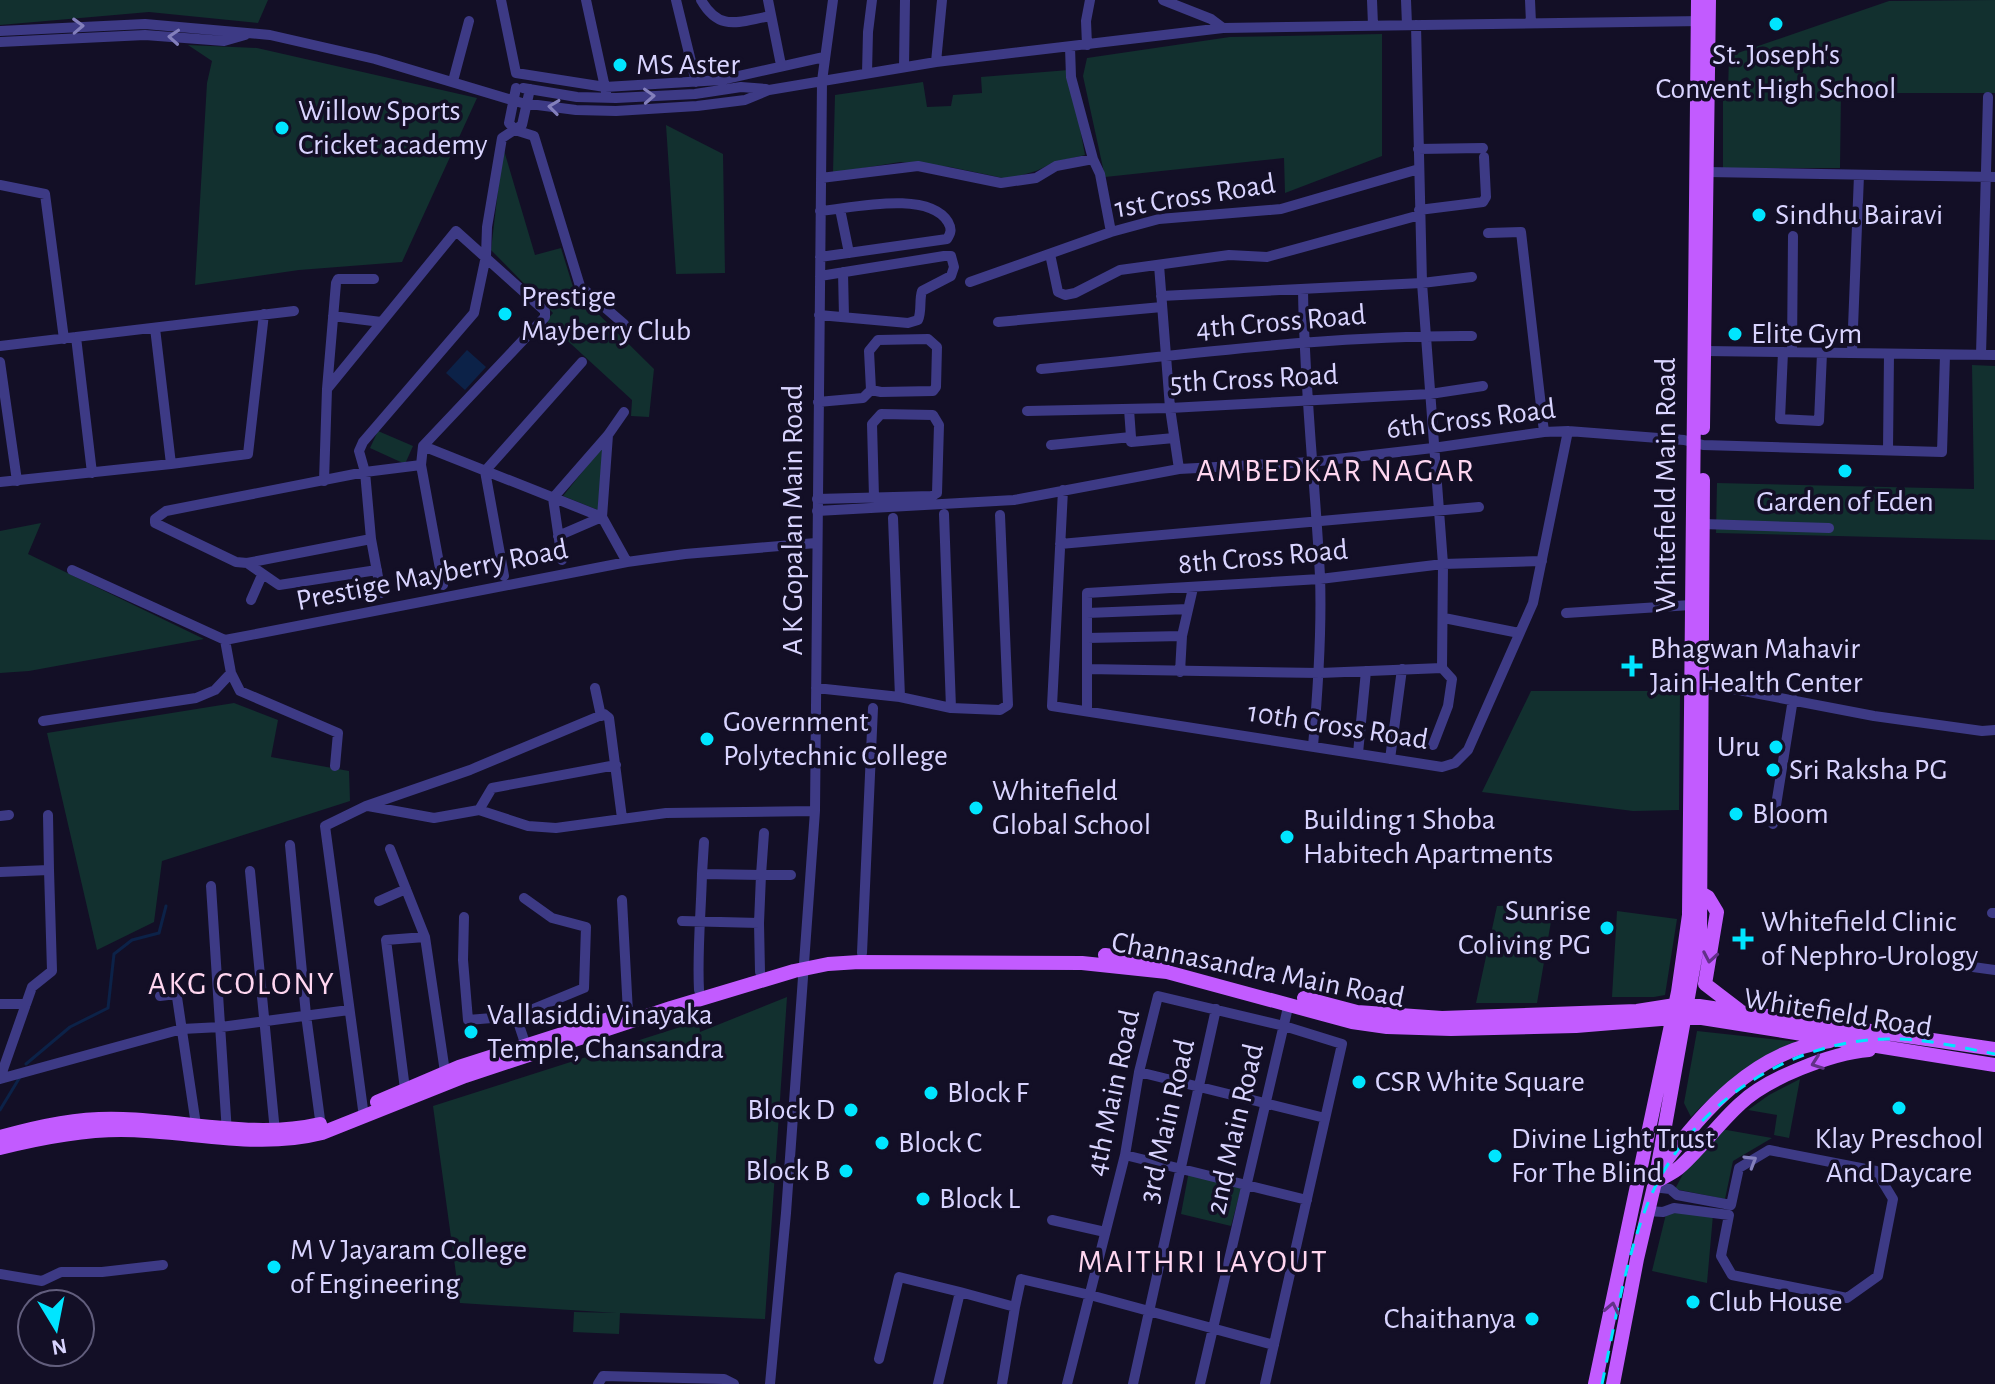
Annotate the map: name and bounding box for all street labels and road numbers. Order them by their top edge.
street label: 1st Cross Road [1113,169,1277,223]
street label: 4th Cross Road [1195,300,1367,344]
street label: Whitefield Main Road [1651,357,1681,613]
street label: 5th Cross Road [1169,360,1339,398]
street label: A K Gopalan Main Road [778,385,808,655]
street label: 6th Cross Road [1385,394,1557,444]
street label: Prestige Mayberry Road [294,534,570,616]
street label: 8th Cross Road [1177,535,1349,579]
street label: 10th Cross Road [1246,697,1430,755]
street label: Channasandra Main Road [1109,927,1407,1013]
street label: Whitefield Road [1742,983,1934,1043]
street label: 4th Main Road [1081,1007,1145,1179]
street label: 3rd Main Road [1134,1036,1200,1206]
street label: 2nd Main Road [1201,1041,1269,1217]

